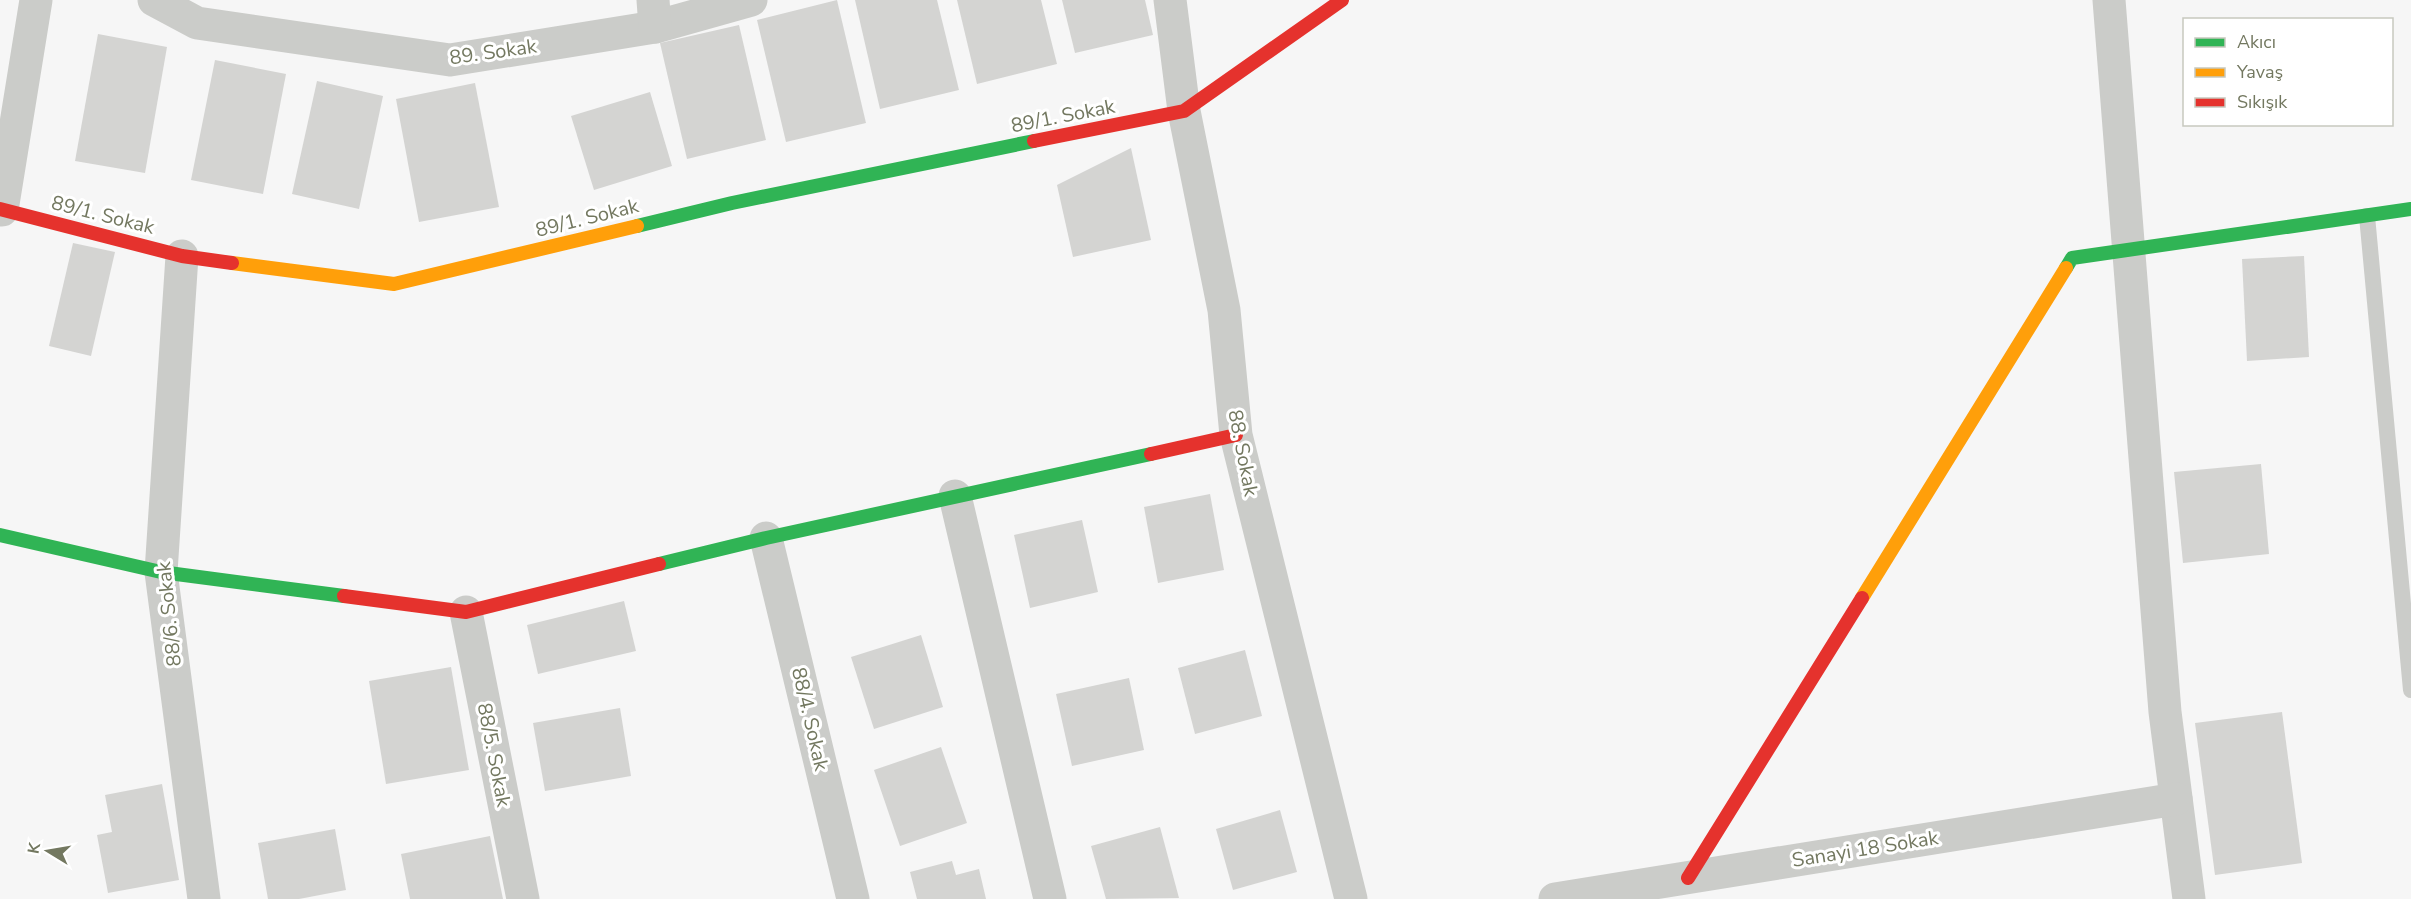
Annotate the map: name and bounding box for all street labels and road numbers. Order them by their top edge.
street label: 89. Sokak [448,32,539,71]
street label: 89/1. Sokak [1009,93,1118,139]
street label: 89/1. Sokak [49,189,158,241]
street label: 89/1. Sokak [533,192,642,244]
street label: 88. Sokak [1221,407,1265,500]
street label: 88/6. Sokak [150,559,188,668]
street label: 88/4. Sokak [785,665,835,774]
street label: 88/5. Sokak [471,701,517,810]
street label: Sanayi 18 Sokak [1790,824,1941,874]

